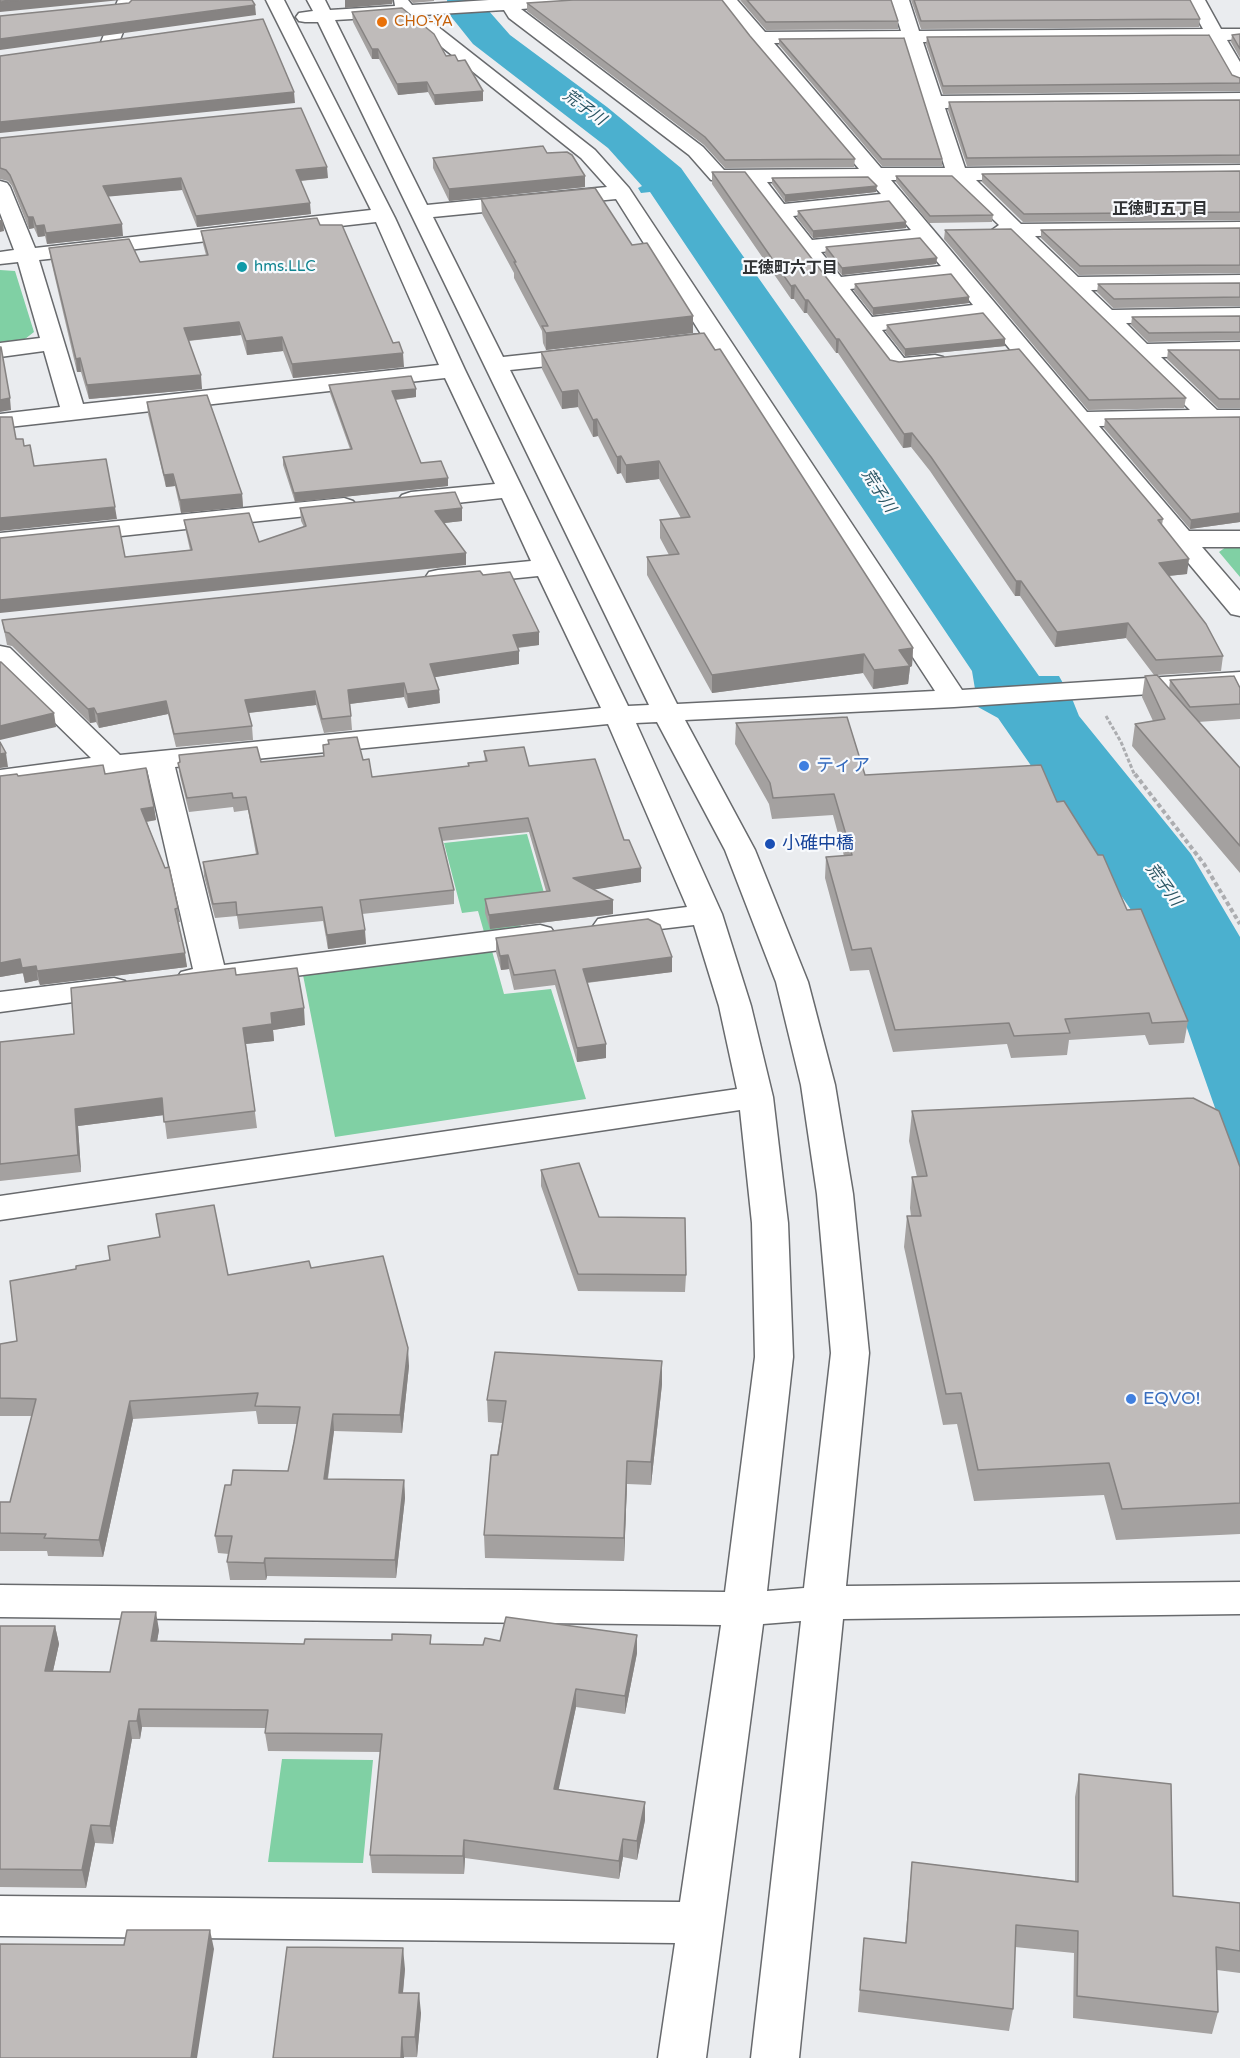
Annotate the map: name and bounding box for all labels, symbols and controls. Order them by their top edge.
place label: CHO-YA [394,13,453,31]
marker: CHO-YA [375,15,389,29]
water label: 荒子川 [559,86,609,130]
district label: 正徳町五丁目 [1112,200,1208,220]
place label: hms.LLC [254,258,316,276]
district label: 正徳町六丁目 [742,259,838,279]
marker: hms.LLC [235,260,249,274]
water label: 荒子川 [857,466,899,516]
place label: ティア [816,755,870,777]
marker: ティア [797,759,811,773]
place label: 小碓中橋 [782,833,854,855]
marker: 小碓中橋 [763,837,777,851]
water label: 荒子川 [1141,860,1185,910]
place label: EQVO! [1143,1388,1201,1410]
marker: EQVO! [1124,1392,1138,1406]

